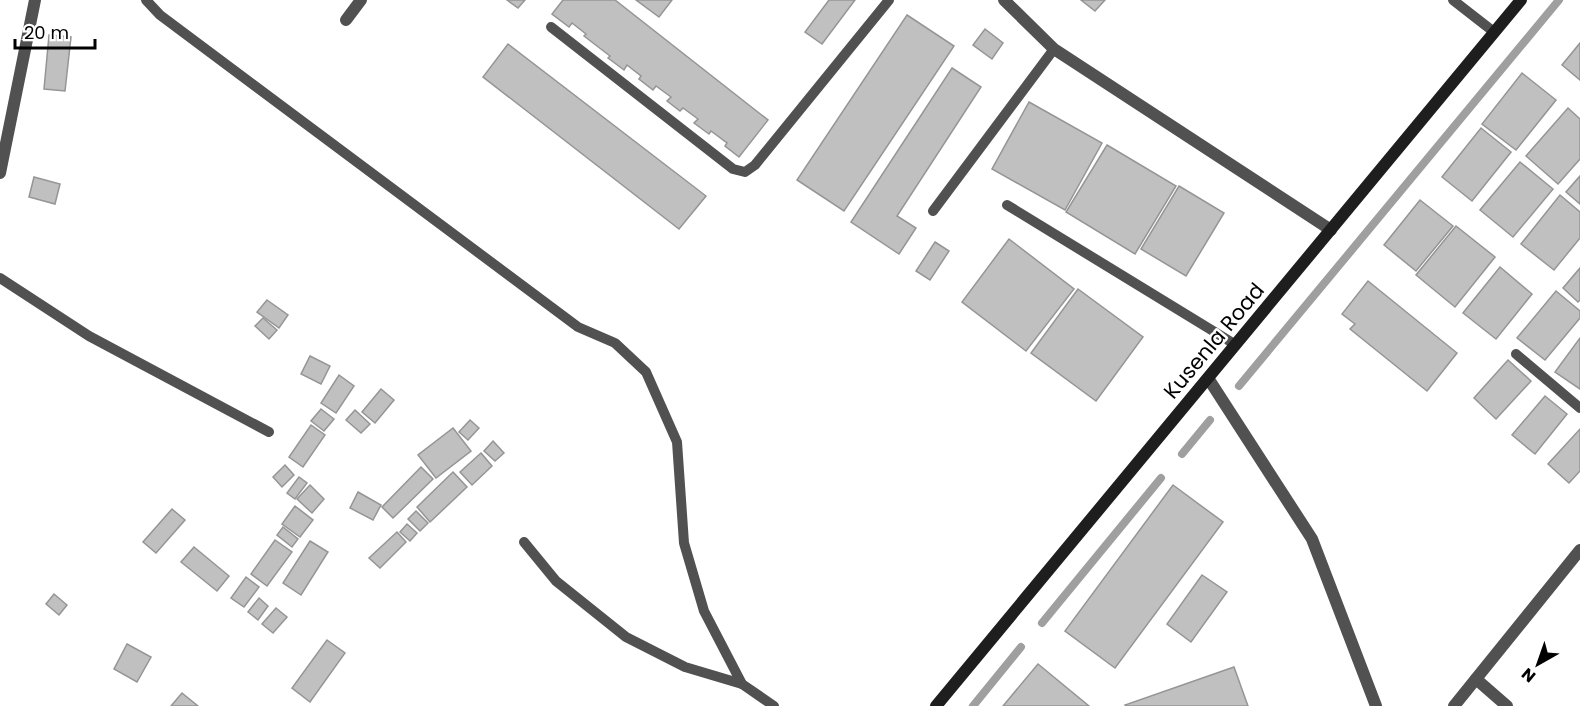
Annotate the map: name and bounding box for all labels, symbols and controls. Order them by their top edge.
scale bar [15,12,94,50]
text: 20 m [24,20,69,45]
street label: Kusenla Road [1157,277,1271,405]
north arrow [1508,634,1568,694]
text: N [1517,662,1541,688]

